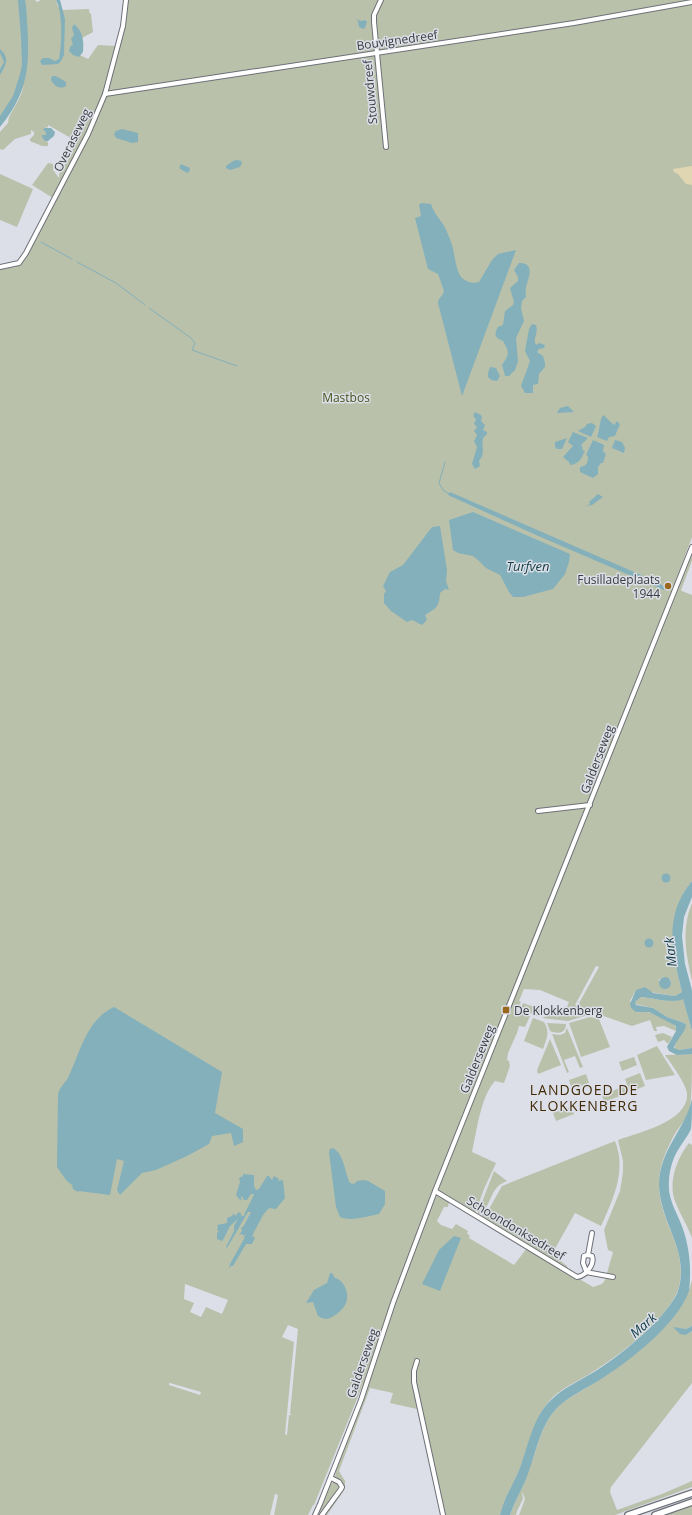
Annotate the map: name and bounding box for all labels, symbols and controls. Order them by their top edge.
street label: Bouvignedreef [355,26,440,54]
street label: Stouwdreef [359,58,381,125]
street label: Overaseweg [49,105,95,175]
park label: Mastbos [322,389,370,406]
water label: Turfven [506,557,550,575]
place label: Fusilladeplaats 1944 [577,571,660,602]
marker: Fusilladeplaats 1944 [663,581,673,591]
street label: Galderseweg [576,722,618,796]
water label: Mark [659,936,681,968]
place label: De Klokkenberg [514,1002,603,1019]
marker: De Klokkenberg [501,1005,511,1015]
street label: Galderseweg [456,1022,499,1096]
district label: LANDGOED DE KLOKKENBERG [530,1080,638,1115]
street label: Schoondonksedreef [464,1192,569,1265]
water label: Mark [626,1308,661,1342]
street label: Galderseweg [342,1326,382,1400]

